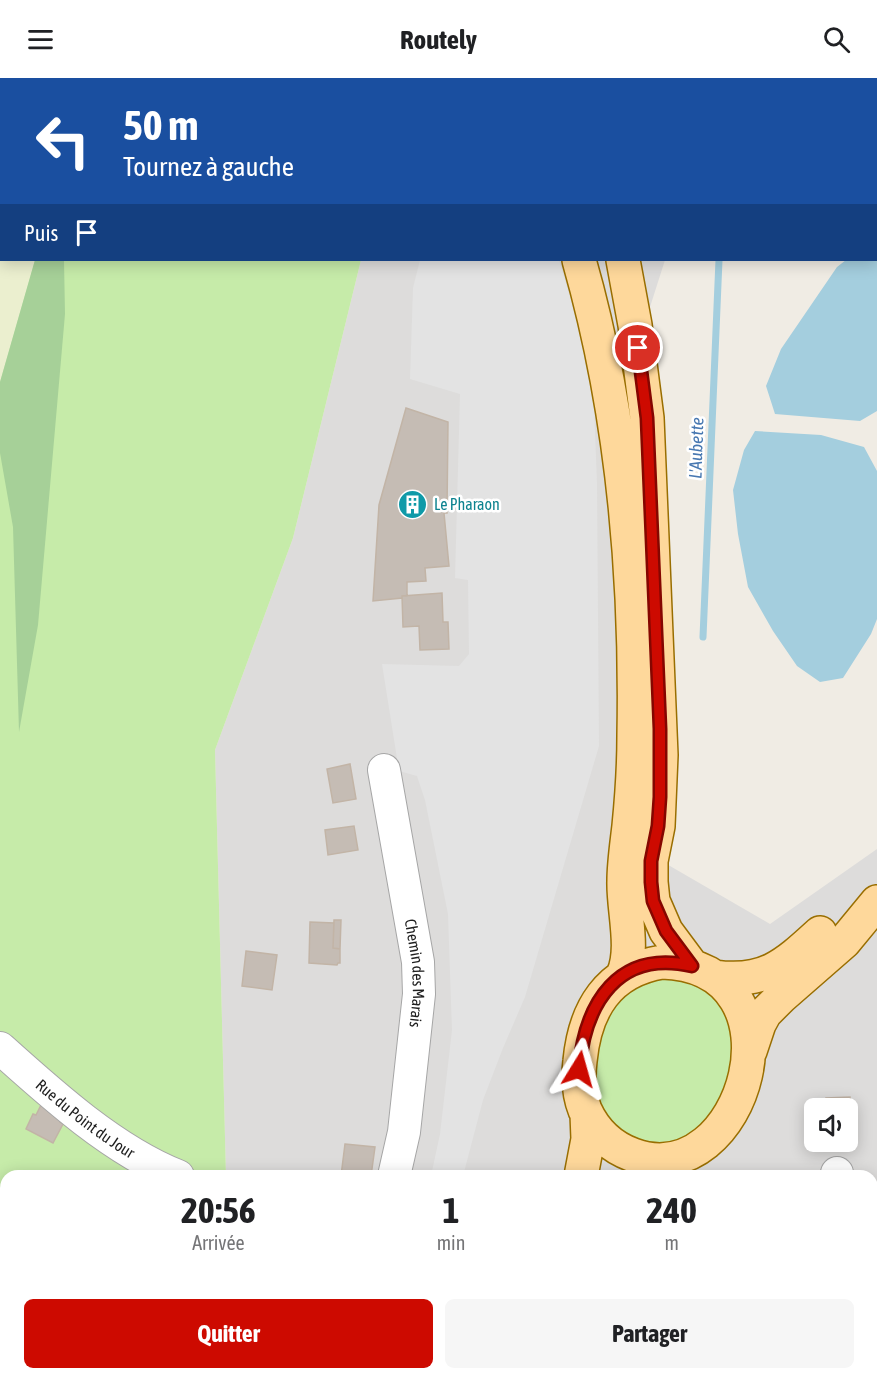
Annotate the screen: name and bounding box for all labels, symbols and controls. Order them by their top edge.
icon: menu [24,23,57,56]
icon: search [820,23,853,56]
text: Routely [400,24,477,55]
text: 50 m [123,101,198,149]
icon: left [24,102,102,180]
text: Tournez à gauche [123,151,294,182]
icon: arrive [70,216,103,249]
text: Puis [24,220,58,246]
pin [612,322,663,373]
icon: arrive [621,331,654,364]
water label: L'Aubette [684,417,708,479]
building icon: Le Pharaon [397,488,429,520]
place label: Le Pharaon [434,495,500,513]
street label: Chemin des Marais [402,917,428,1029]
position arrow [547,1037,611,1101]
street label: Rue du Point du Jour [33,1075,138,1162]
map controls [804,1098,858,1152]
button: sound [804,1098,858,1152]
text: 20:56 [181,1189,256,1231]
text: 1 [443,1189,459,1231]
text: 240 [646,1189,697,1231]
text: Arrivée [192,1231,244,1254]
text: min [437,1231,465,1254]
text: m [664,1231,679,1254]
button: Quitter [24,1299,433,1368]
button: Partager [445,1299,854,1368]

